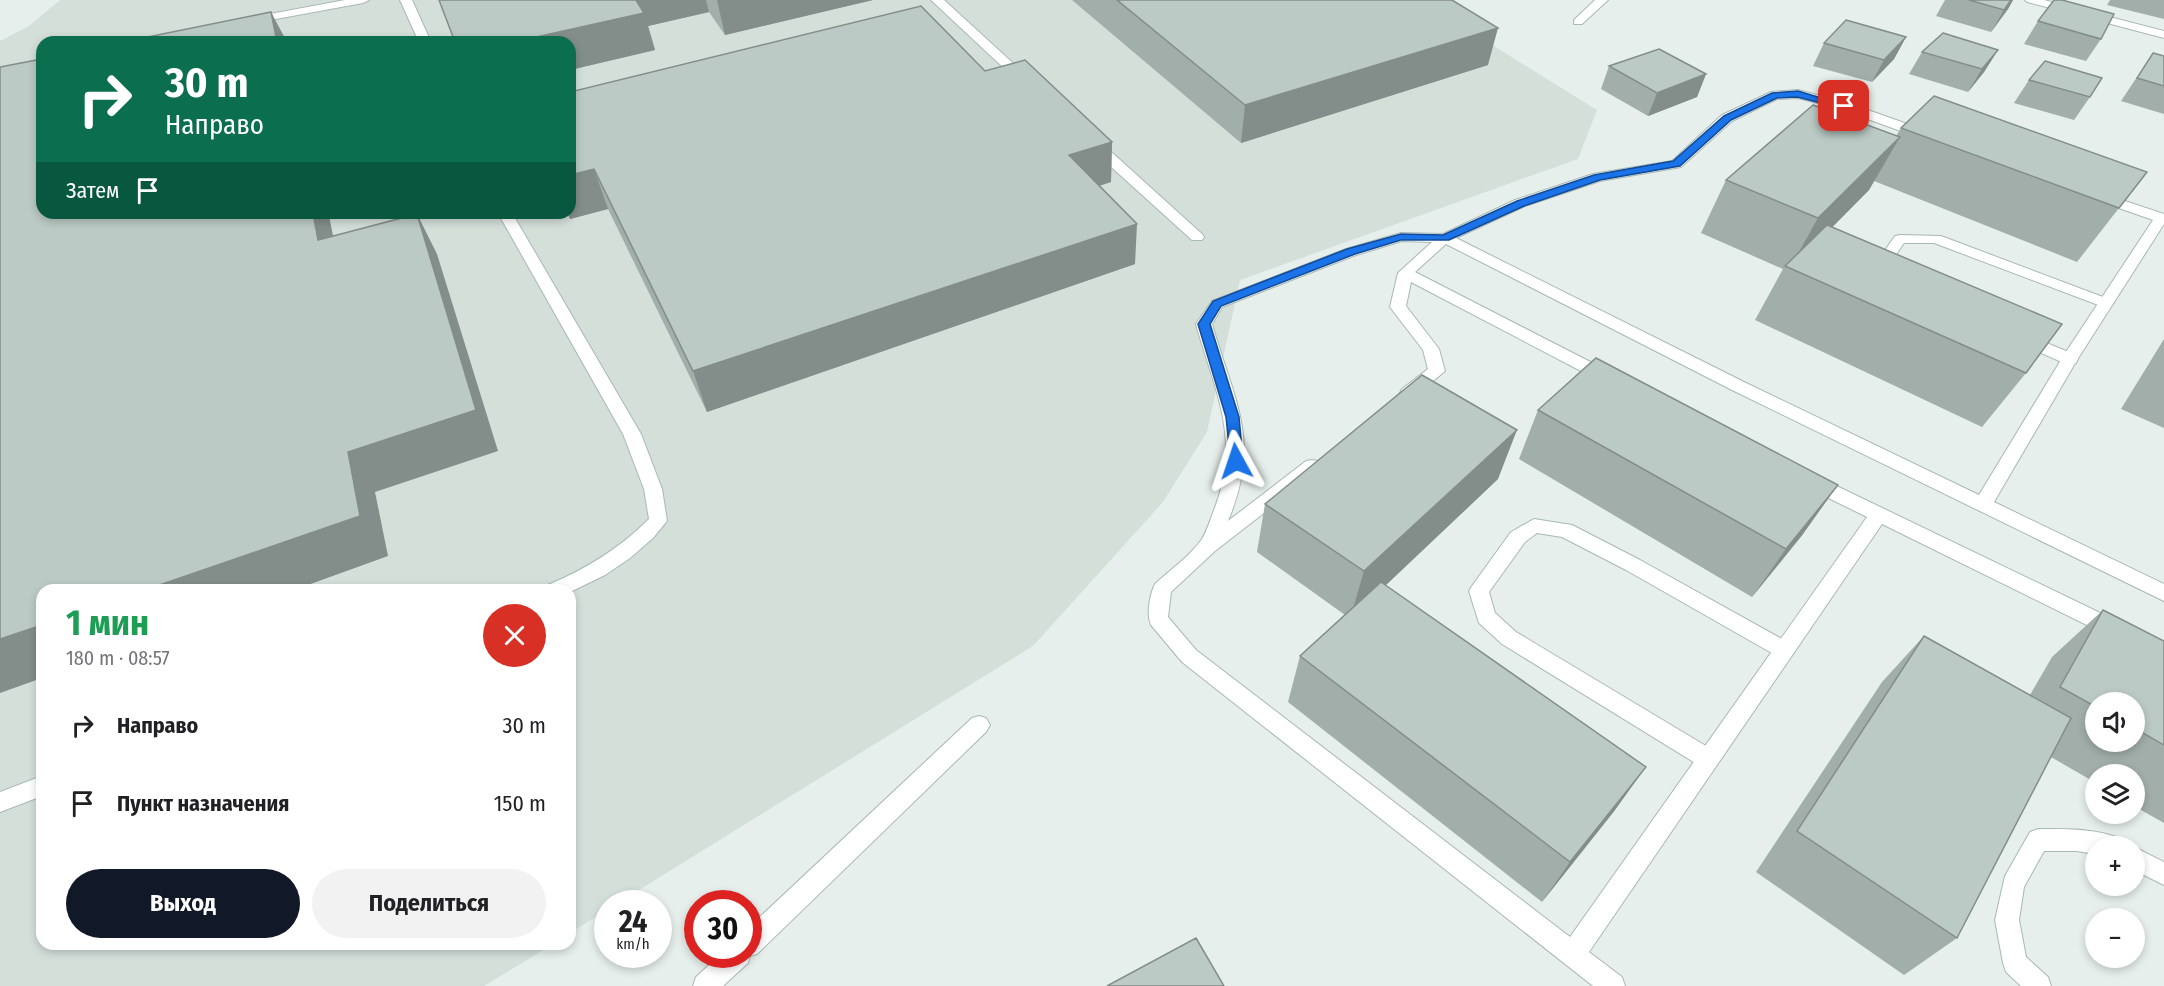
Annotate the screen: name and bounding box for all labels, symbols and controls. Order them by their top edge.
text: 30 m [165,58,249,108]
icon: right [66,60,144,138]
pin [1818,80,1869,131]
icon: arrive [1827,89,1860,122]
text: Направо [165,109,264,141]
icon: arrive [131,174,164,207]
text: Затем [66,177,119,204]
position arrow [1204,429,1268,493]
text: 1 мин [66,601,149,645]
button: close [483,604,546,667]
text: 180 m · 08:57 [66,646,170,670]
map controls [2085,692,2145,968]
button: sound [2085,692,2145,752]
icon: right [66,709,99,742]
text: Направо [117,712,198,739]
text: 30 m [503,712,546,739]
button: layers [2085,764,2145,824]
icon: arrive [66,787,99,820]
text: Пункт назначения [117,790,289,817]
text: 150 m [494,790,546,817]
button: + [2085,836,2145,896]
button: Выход [66,869,300,938]
button: Поделиться [312,869,546,938]
speed limit sign: 30 [684,890,762,968]
text: 24 [619,904,647,940]
button: − [2085,908,2145,968]
text: km/h [616,935,650,953]

